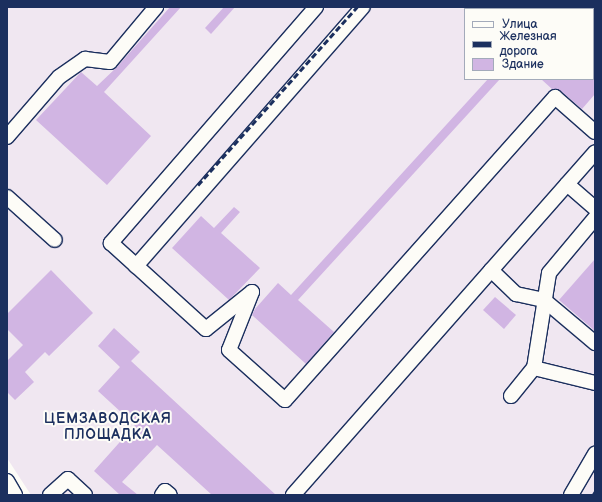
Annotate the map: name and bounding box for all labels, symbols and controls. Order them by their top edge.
legend [464,8,594,80]
text: Улица [502,17,538,32]
text: Железная дорога [500,29,557,59]
text: Здание [502,57,544,72]
district label: ЦЕМЗАВОДСКАЯ ПЛОЩАДКА [44,411,172,444]

